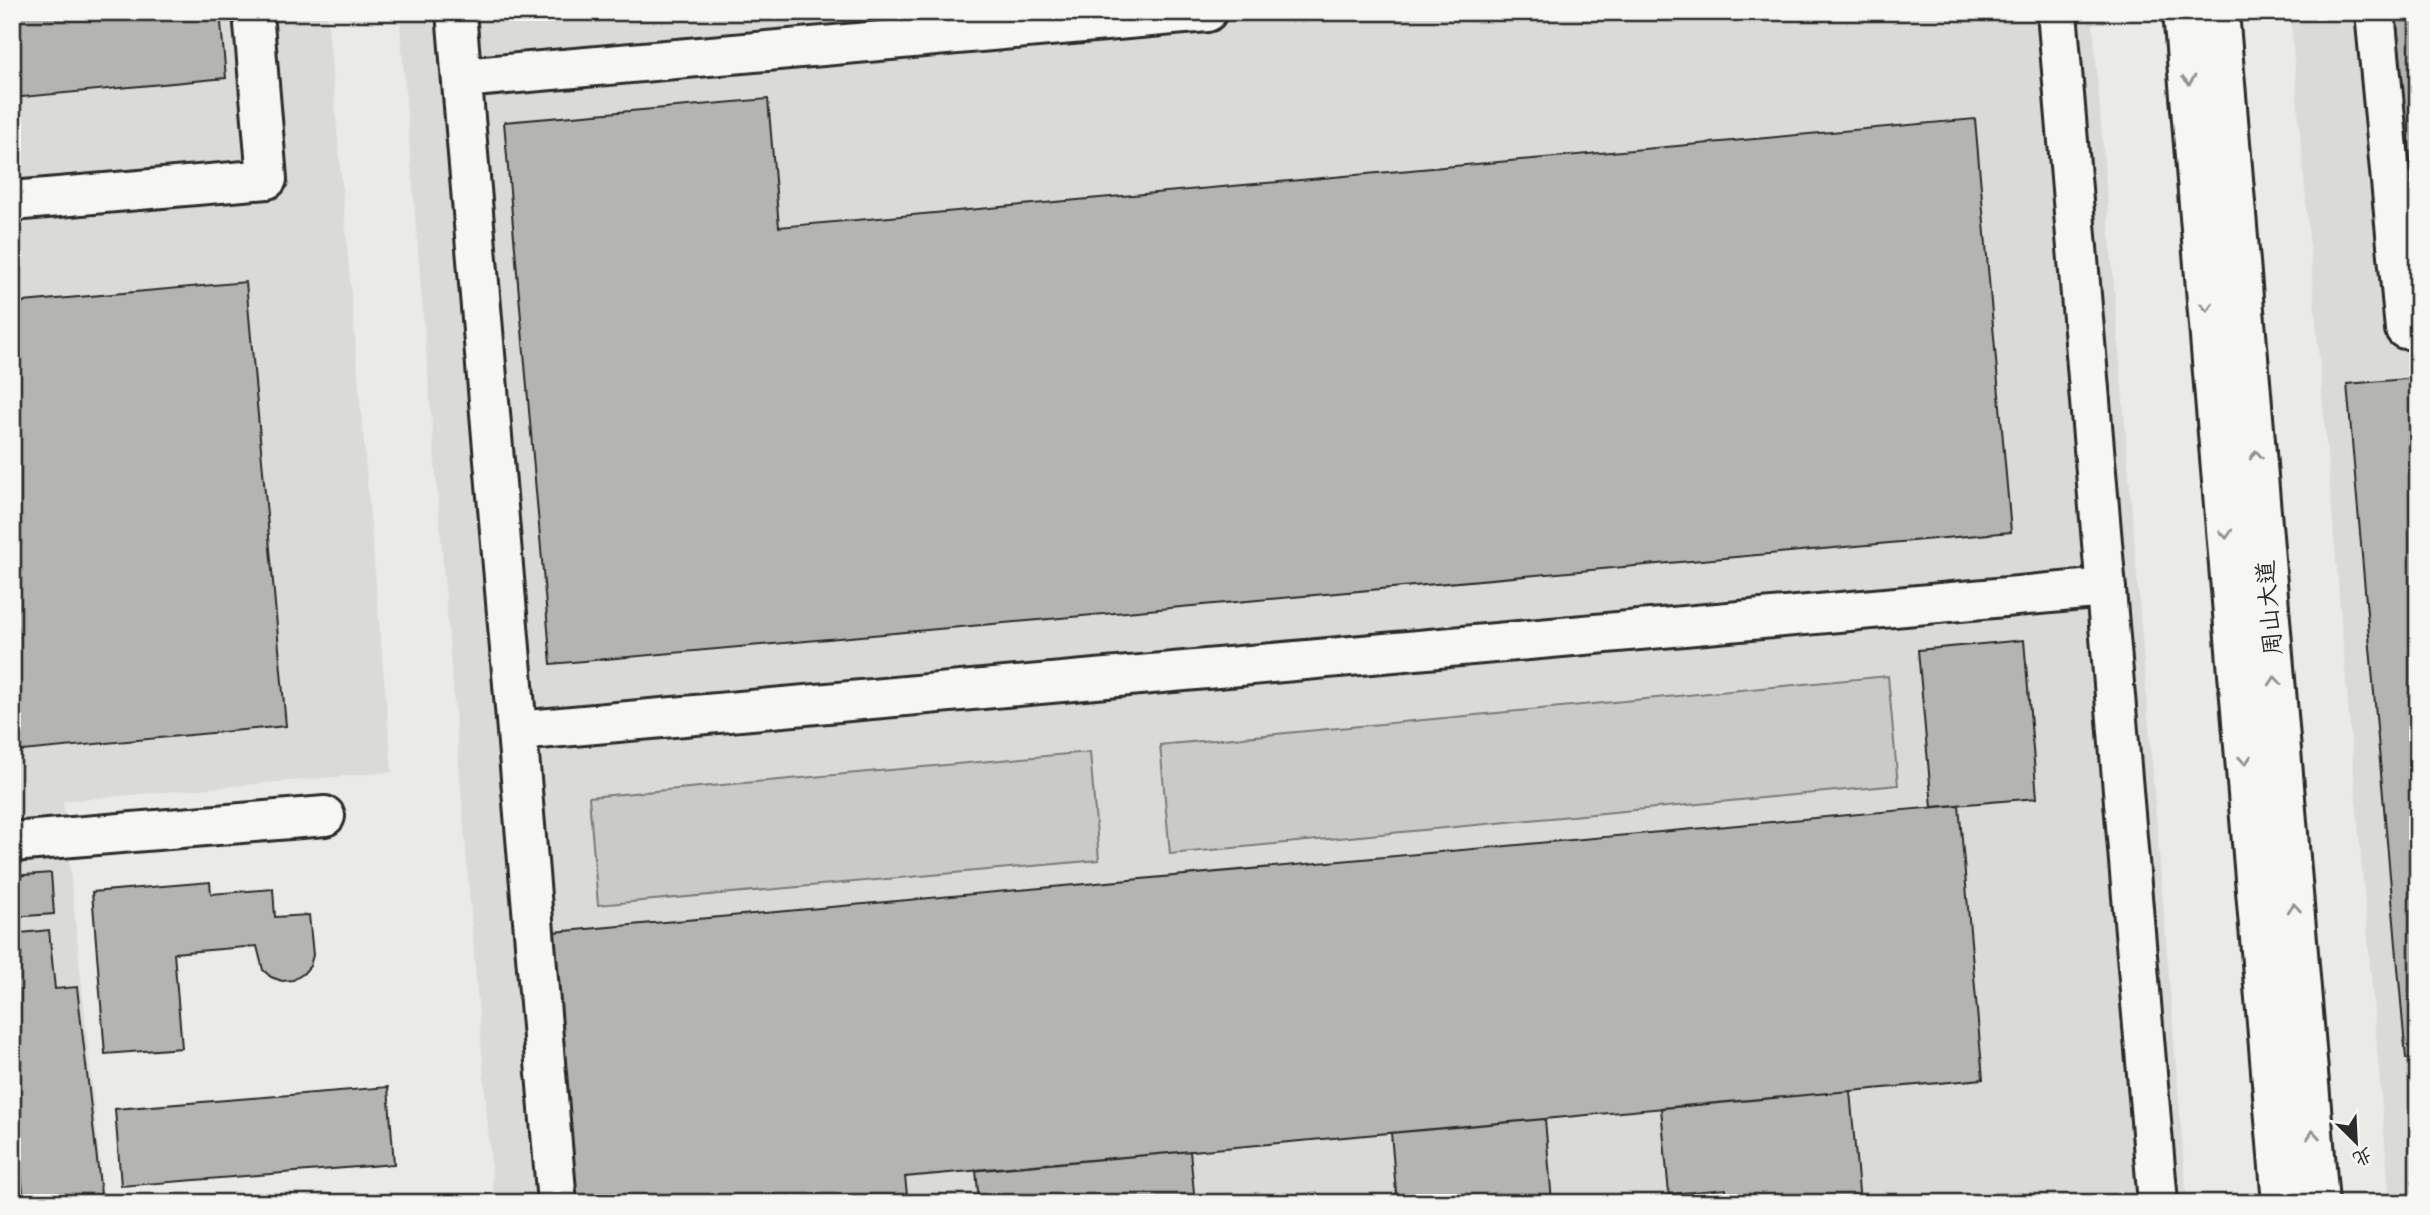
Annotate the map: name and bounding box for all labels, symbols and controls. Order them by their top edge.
one-way arrow [2181,75,2196,86]
one-way arrow [2199,302,2214,313]
one-way arrow [2249,449,2264,460]
one-way arrow [2218,529,2233,540]
street label: 周山大道 [2251,558,2293,657]
one-way arrow [2268,676,2283,687]
one-way arrow [2237,755,2252,766]
one-way arrow [2287,902,2302,913]
north arrow [2322,1106,2392,1176]
one-way arrow [2306,1129,2321,1140]
text: 北 [2347,1138,2376,1171]

